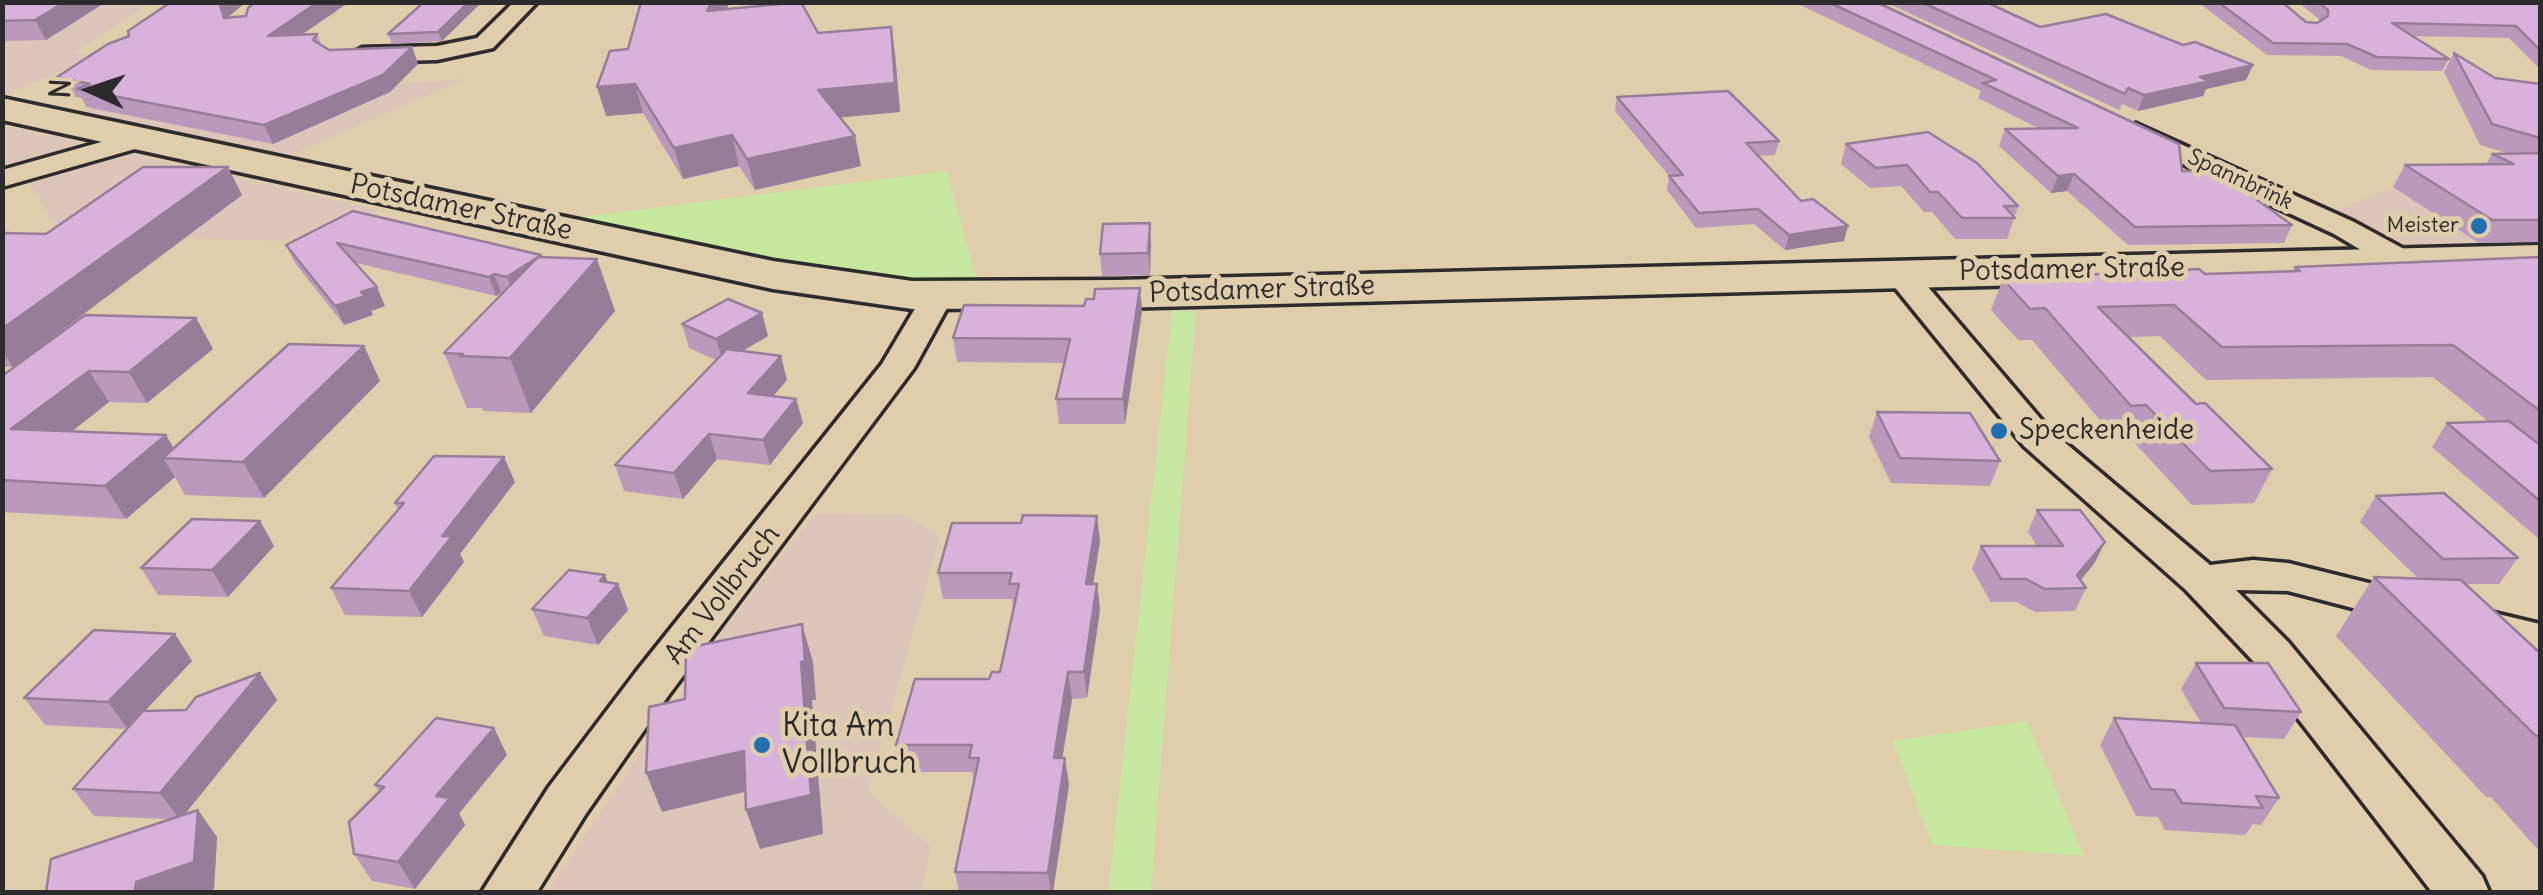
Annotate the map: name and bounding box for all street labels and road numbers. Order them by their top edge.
street label: Spannbrink [2183,144,2297,216]
street label: Potsdamer Straße [347,168,575,248]
street label: Potsdamer Straße [1959,251,2185,289]
street label: Potsdamer Straße [1148,269,1376,311]
street label: Am Vollbruch [658,519,788,671]

